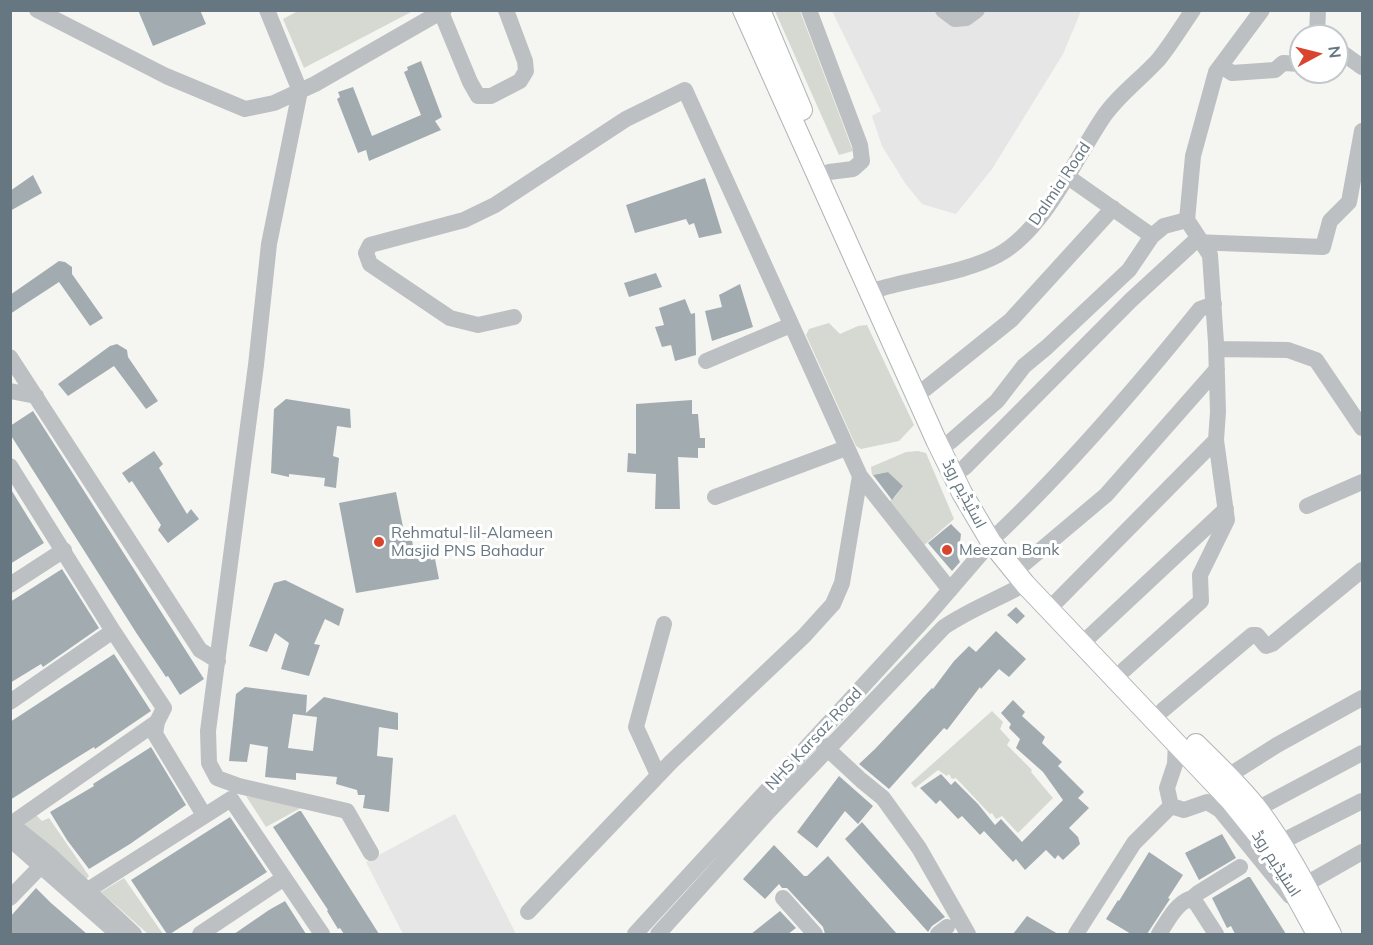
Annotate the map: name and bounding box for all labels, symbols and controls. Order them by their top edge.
north arrow [1289,24,1349,84]
text: N [1324,45,1346,59]
street label: Dalmia Road [1025,139,1095,229]
street label: اسٹیڈیم روڈ [938,456,990,532]
place label: Rehmatul-lil-Alameen Masjid PNS Bahadur [391,523,553,561]
marker: Rehmatul-lil-Alameen Masjid PNS Bahadur [372,535,386,549]
place label: Meezan Bank [959,540,1060,560]
marker: Meezan Bank [940,543,954,557]
street label: NHS Karsaz Road [762,684,866,794]
street label: اسٹیڈیم روڈ [1247,827,1305,901]

